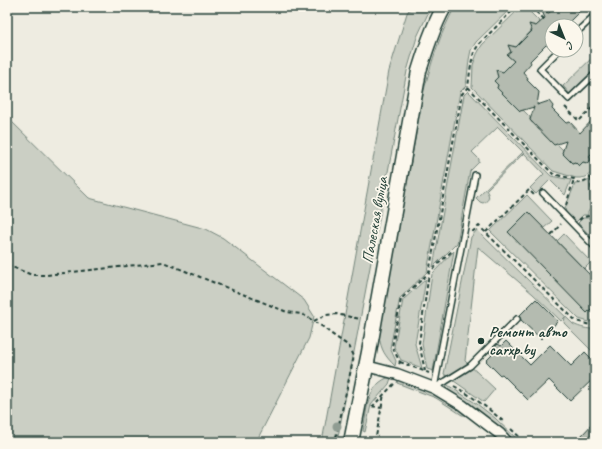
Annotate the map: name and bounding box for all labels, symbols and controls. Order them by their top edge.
north arrow [544,18,584,58]
text: С [563,38,578,53]
street label: Палеская вуліца [358,174,393,265]
place label: Ремонт авто carxp.by [489,322,568,360]
marker: Ремонт авто carxp.by [476,336,486,346]

